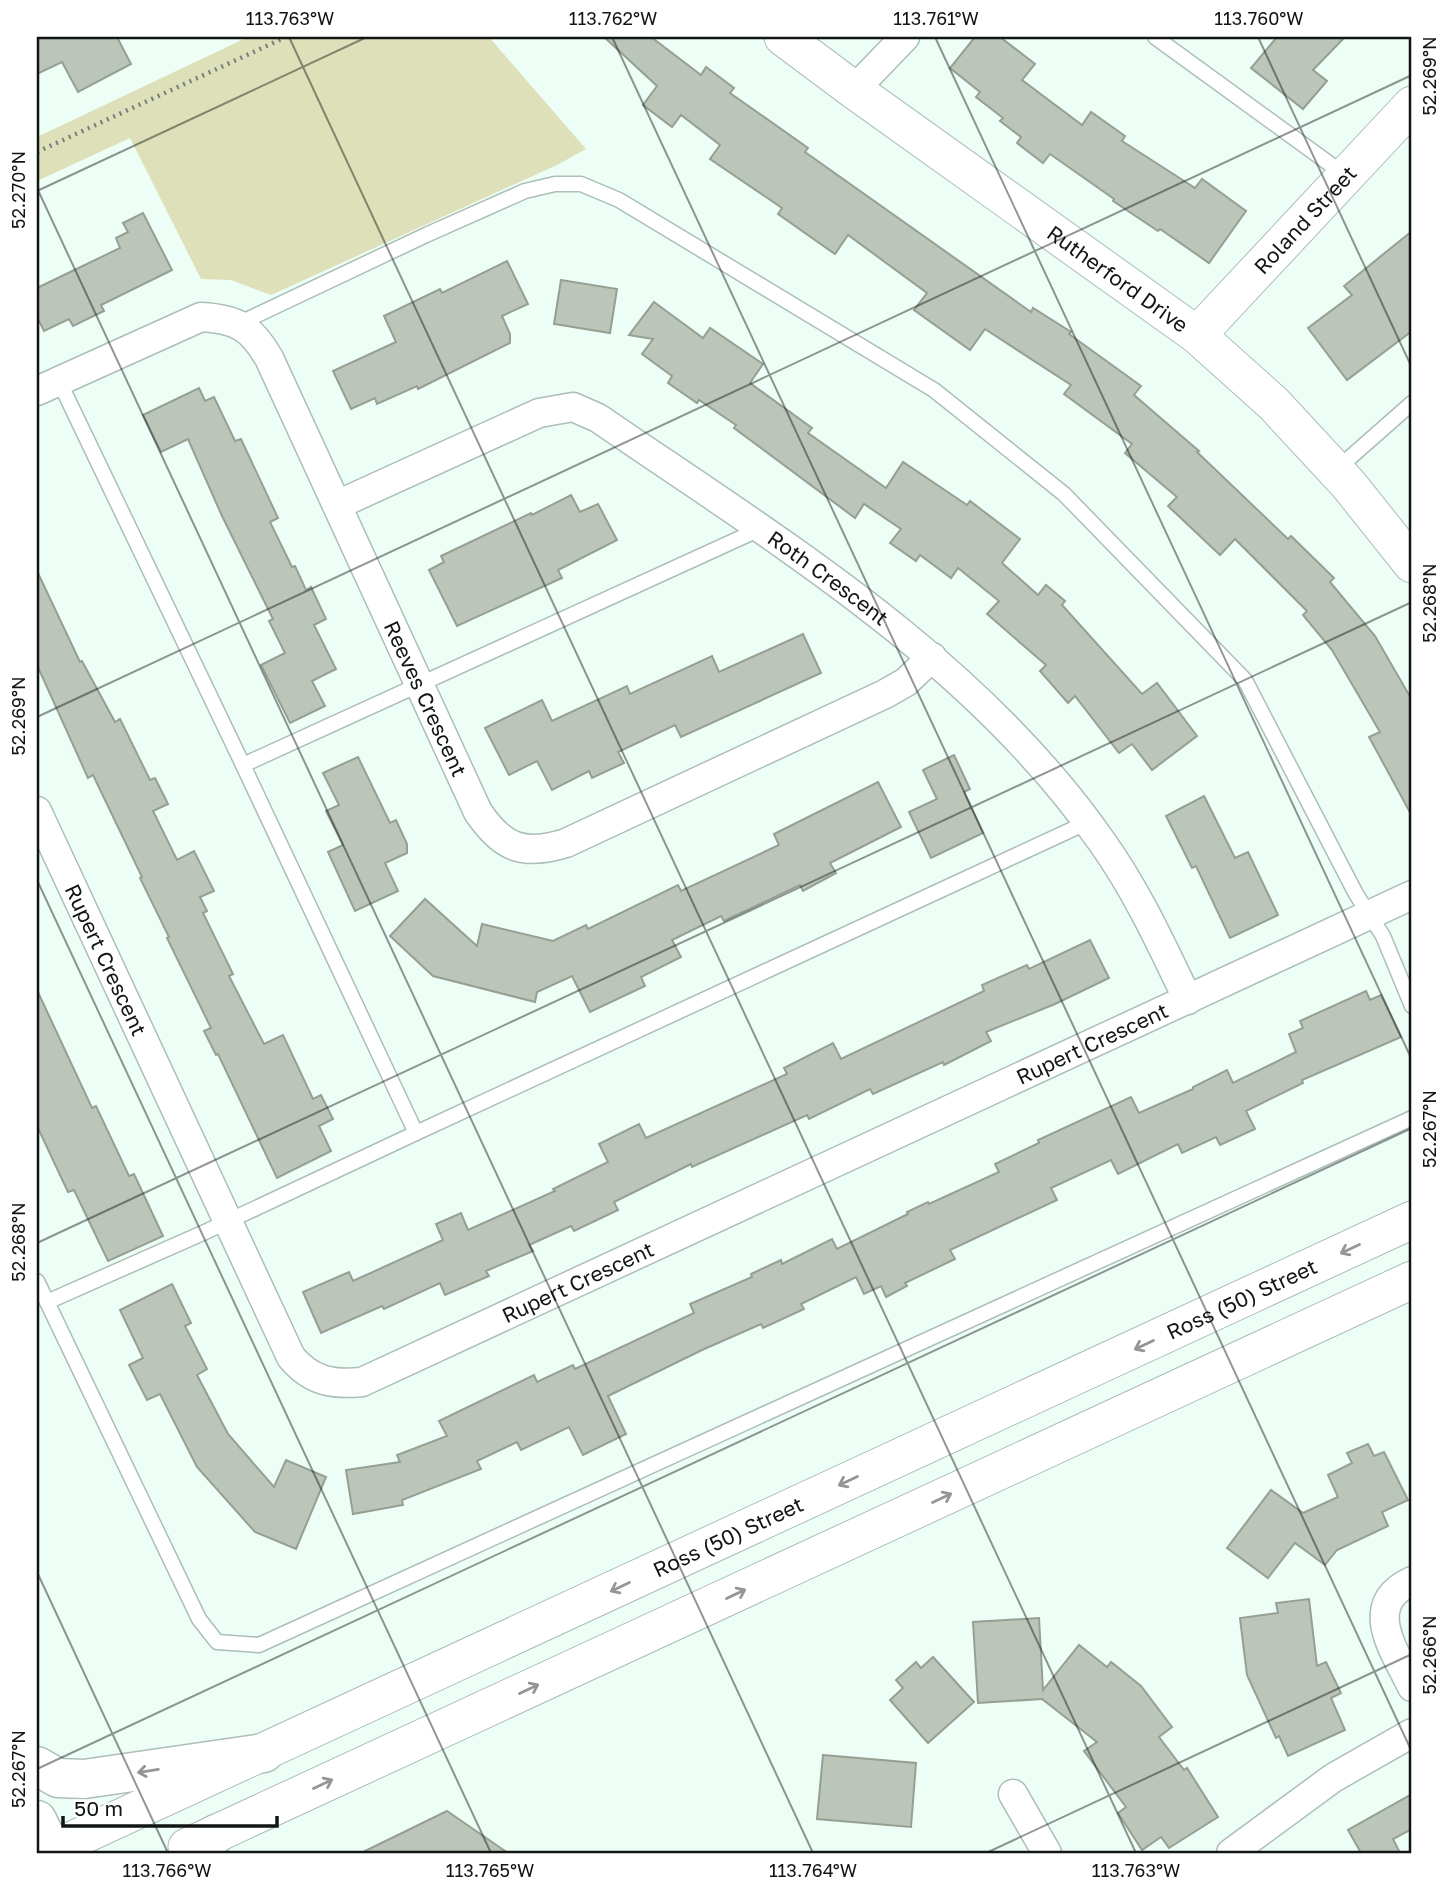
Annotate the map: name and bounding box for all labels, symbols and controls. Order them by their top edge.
text: 113.763°W [246,7,334,29]
text: 113.762°W [569,7,657,29]
text: 113.761°W [893,7,979,29]
text: 113.760°W [1214,7,1304,29]
text: 52.269°N [1418,36,1440,116]
text: 52.270°N [7,151,29,229]
street label: Roland Street [1248,160,1362,279]
street label: Rutherford Drive [1042,219,1193,338]
street label: Roth Crescent [763,525,894,631]
text: 52.268°N [1418,563,1440,643]
street label: Reeves Crescent [379,617,473,780]
text: 52.269°N [7,676,29,756]
street label: Rupert Crescent [60,880,153,1040]
street label: Rupert Crescent [1012,997,1172,1090]
text: 52.267°N [1418,1090,1440,1168]
text: 52.268°N [7,1202,29,1282]
street label: Rupert Crescent [498,1236,658,1328]
one-way arrow [1340,1243,1361,1256]
street label: Ross (50) Street [1162,1253,1321,1345]
one-way arrow [1134,1338,1155,1352]
one-way arrow [838,1475,859,1488]
street label: Ross (50) Street [649,1491,807,1583]
one-way arrow [931,1491,952,1504]
one-way arrow [610,1581,631,1594]
one-way arrow [725,1587,746,1600]
text: 52.266°N [1418,1615,1440,1695]
one-way arrow [518,1682,540,1695]
text: 52.267°N [7,1730,29,1808]
one-way arrow [137,1765,160,1778]
one-way arrow [312,1777,333,1791]
scale bar [63,1785,276,1829]
text: 50 m [74,1795,123,1821]
text: 113.766°W [122,1859,212,1881]
text: 113.765°W [446,1859,534,1881]
text: 113.764°W [769,1859,857,1881]
text: 113.763°W [1092,1859,1180,1881]

